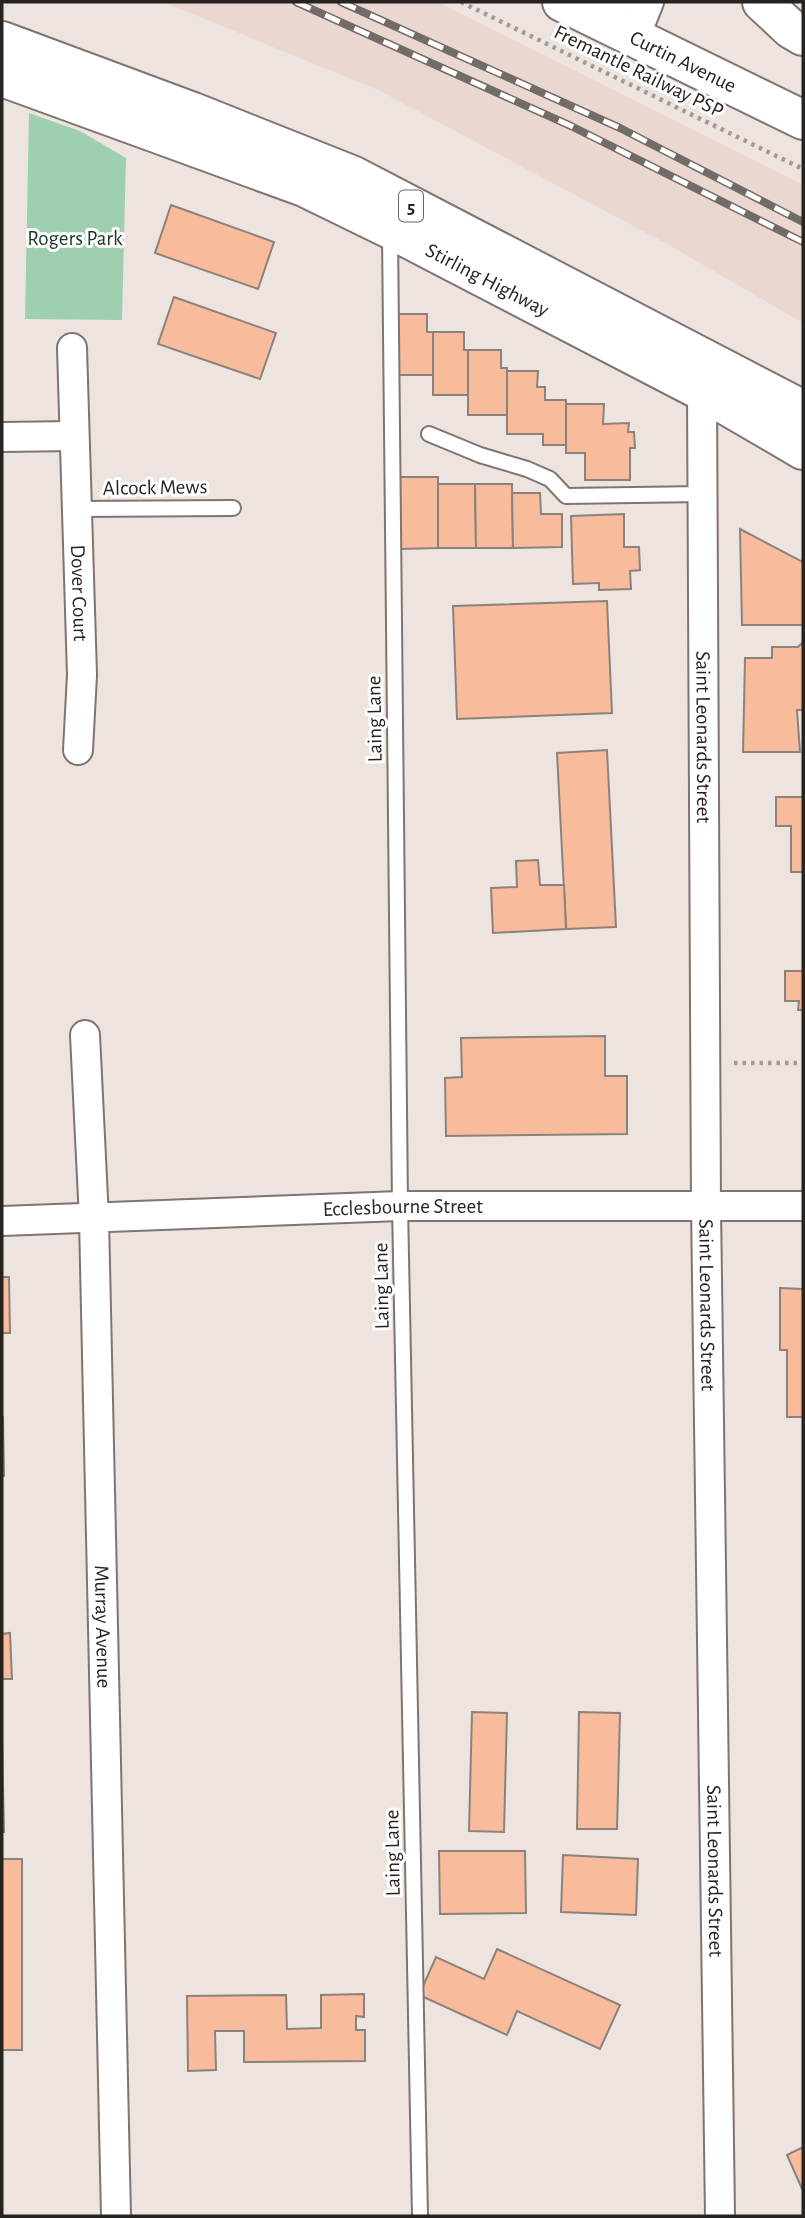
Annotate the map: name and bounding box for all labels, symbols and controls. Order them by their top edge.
street label: Fremantle Railway PSP [551,21,727,122]
street label: Curtin Avenue [627,27,739,97]
road number: 5 [399,190,423,222]
park label: Rogers Park [27,228,123,249]
street label: Stirling Highway [422,239,552,321]
street label: Alcock Mews [103,476,207,499]
street label: Dover Court [67,544,91,642]
street label: Saint Leonards Street [692,651,714,823]
street label: Laing Lane [363,675,386,763]
street label: Ecclesbourne Street [322,1196,483,1220]
street label: Saint Leonards Street [695,1219,719,1392]
street label: Laing Lane [370,1242,393,1330]
street label: Murray Avenue [91,1565,114,1688]
street label: Saint Leonards Street [703,1785,726,1958]
street label: Laing Lane [381,1809,404,1897]

